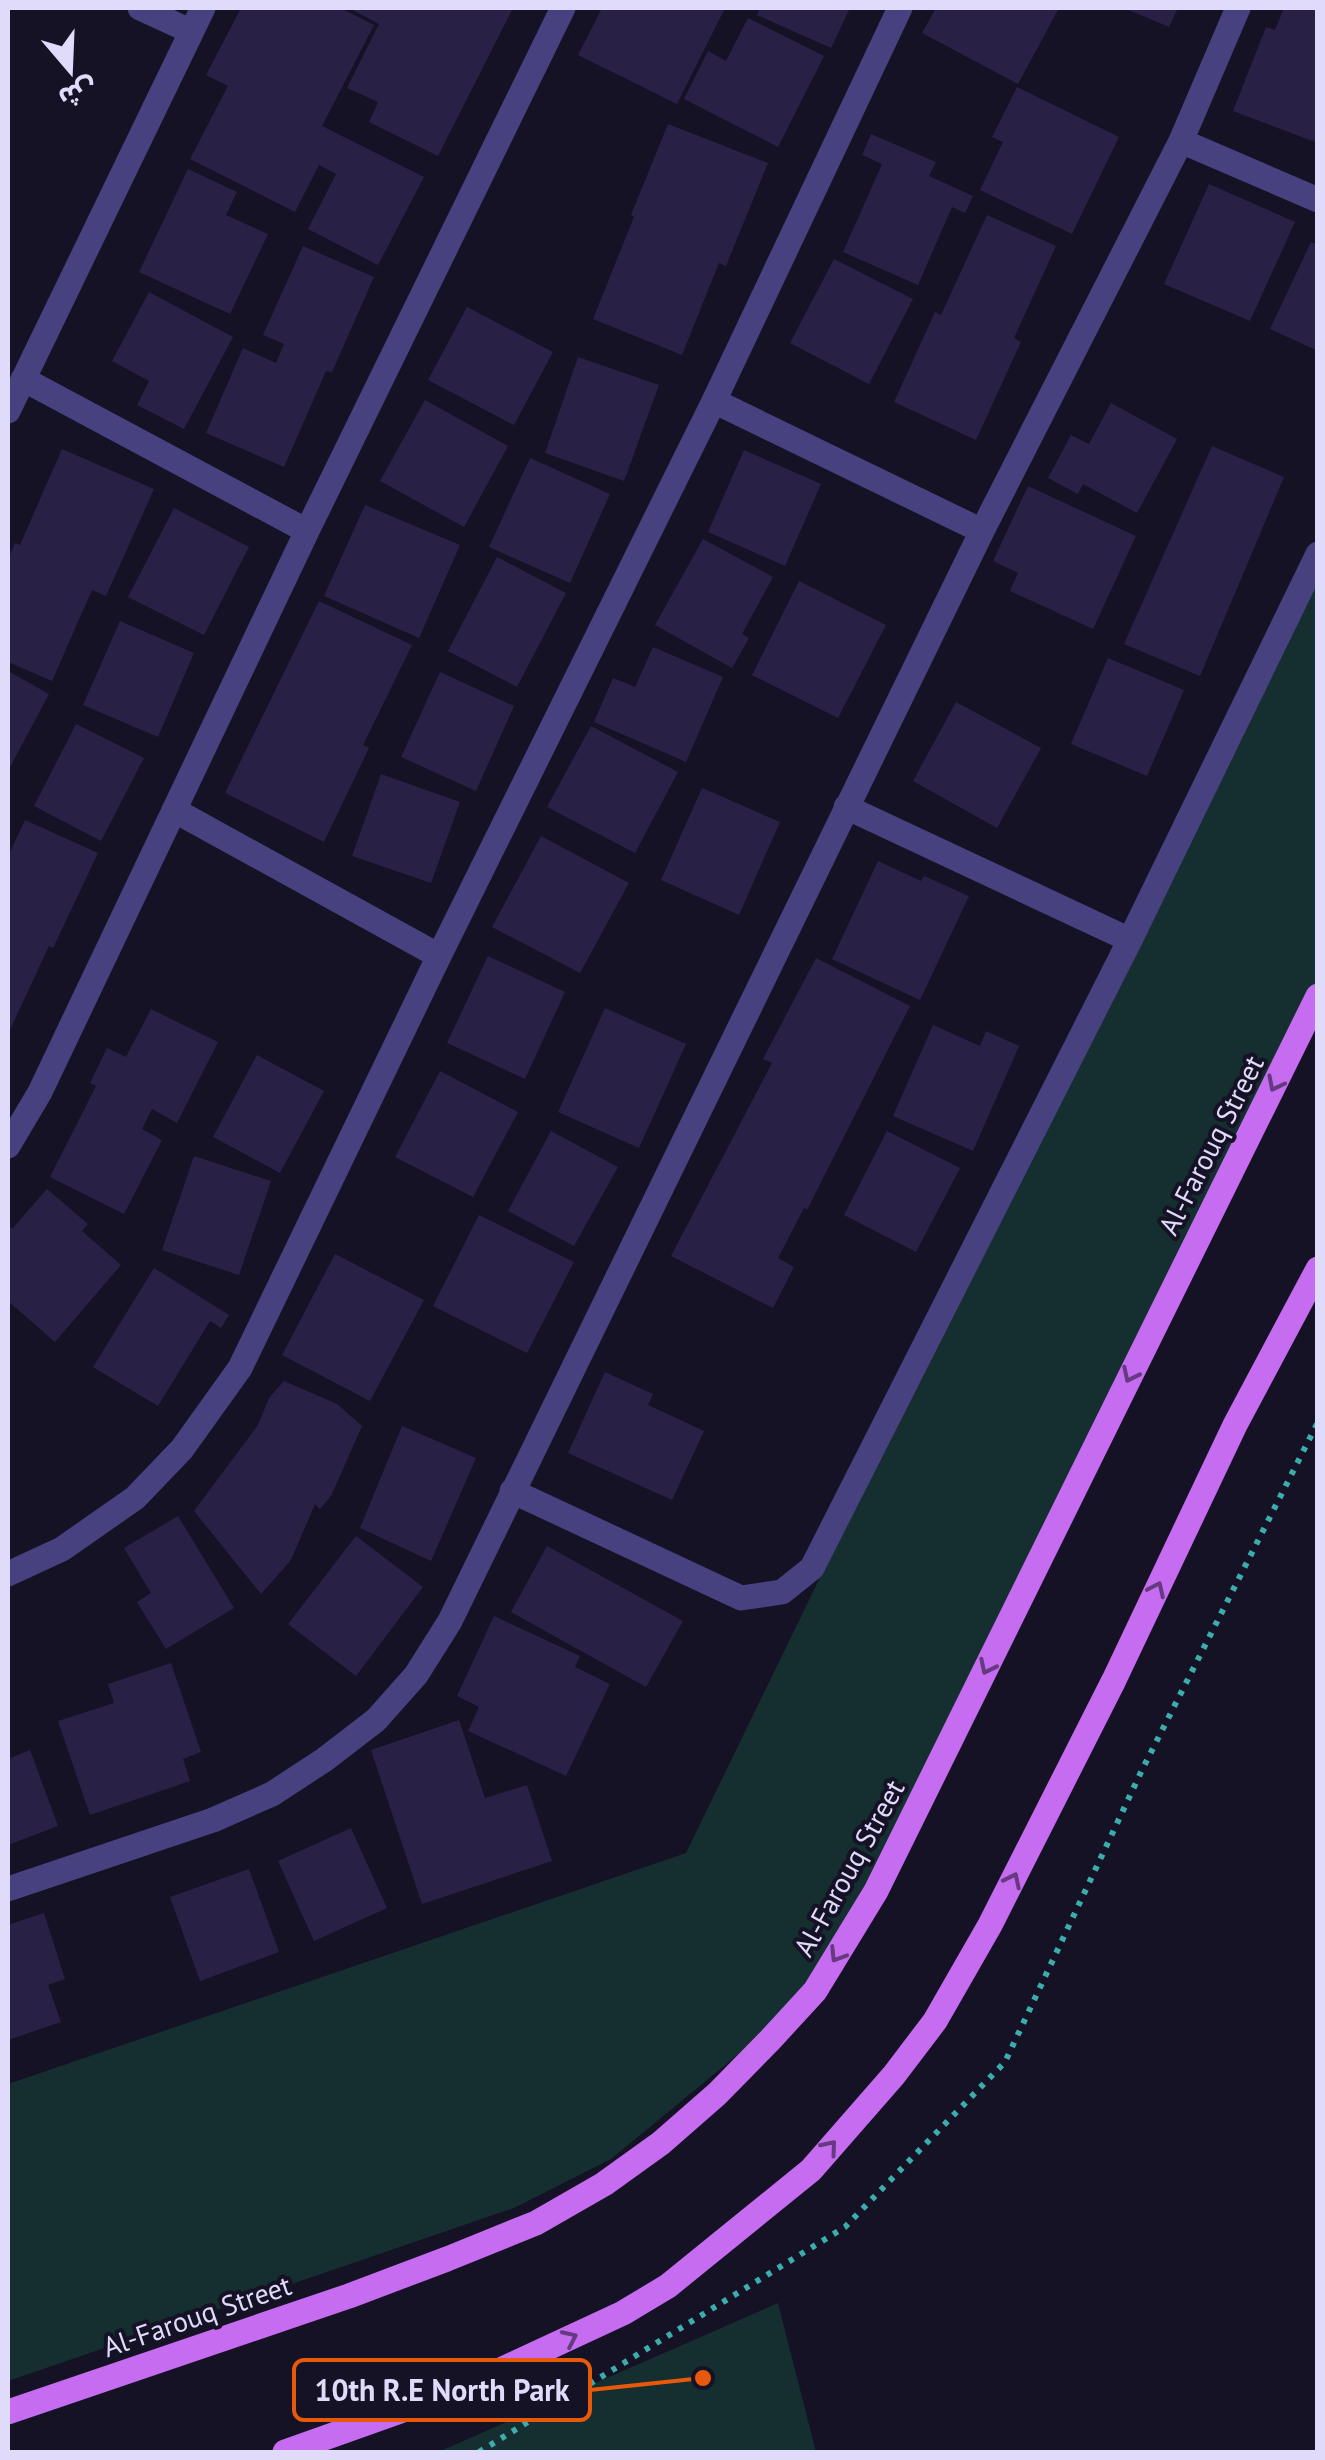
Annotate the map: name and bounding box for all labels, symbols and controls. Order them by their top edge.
north arrow [20,20,120,120]
text: ش [54,70,102,118]
street label: Al-Farouq Street [1149,1048,1272,1241]
one-way arrow [1268,1074,1288,1092]
one-way arrow [1122,1365,1142,1383]
one-way arrow [1145,1581,1165,1599]
one-way arrow [980,1657,1000,1675]
street label: Al-Farouq Street [785,1772,913,1963]
one-way arrow [1000,1872,1020,1890]
one-way arrow [830,1944,849,1962]
one-way arrow [818,2140,836,2158]
street label: Al-Farouq Street [98,2266,296,2365]
one-way arrow [560,2330,578,2350]
callout: 10th R.E North Park [294,2360,590,2420]
text: 10th R.E North Park [314,2370,570,2409]

